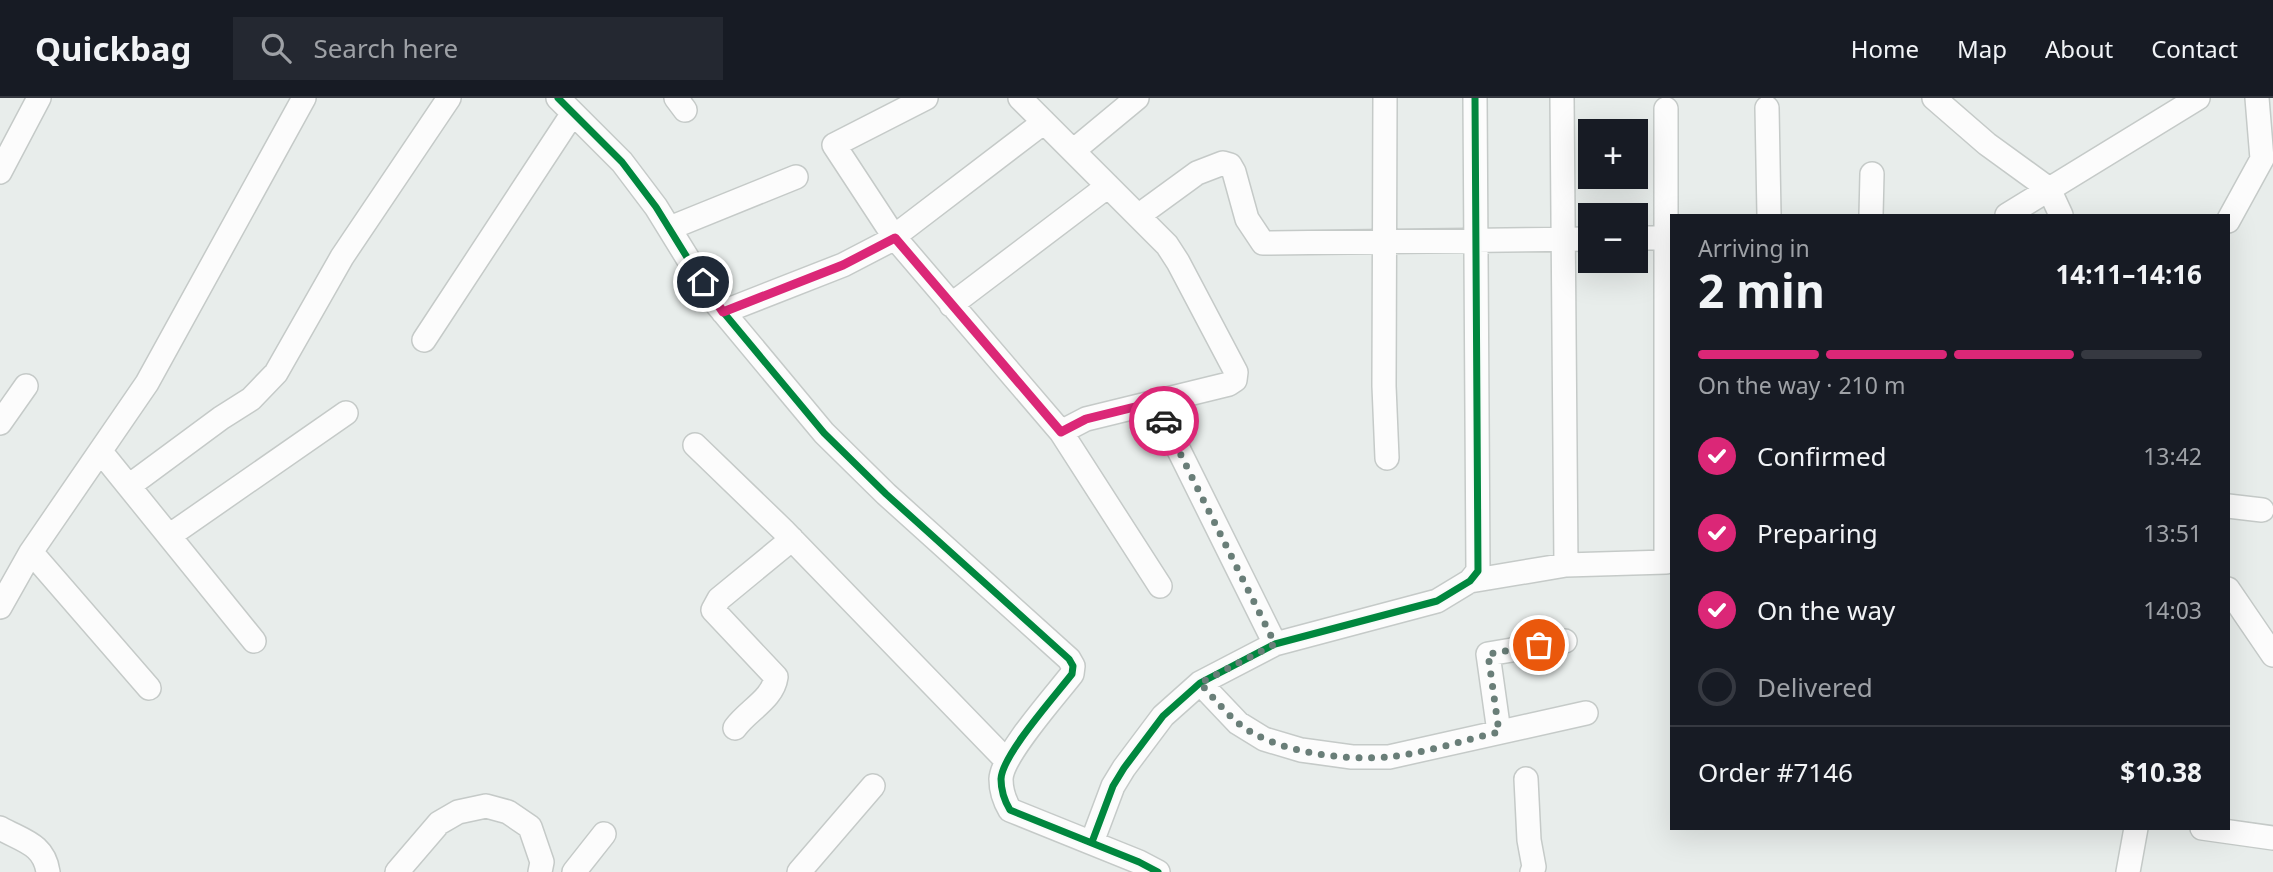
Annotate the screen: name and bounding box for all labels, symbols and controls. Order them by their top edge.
search box [233,17,723,80]
text: Quickbag [35,26,191,71]
icon: search [257,29,295,67]
text: Search here [313,30,458,66]
text: Home [1851,32,1919,65]
text: Map [1957,32,2007,65]
text: About [2045,32,2113,65]
text: Contact [2151,32,2238,65]
map controls [1578,119,1648,273]
button: + [1578,119,1648,189]
button: − [1578,203,1648,273]
text: Arriving in [1698,232,1810,264]
pin [673,252,733,312]
text: 14:11–14:16 [2055,256,2202,292]
text: 2 min [1698,259,1825,321]
icon: home [684,263,722,301]
text: On the way · 210 m [1698,369,1905,401]
courier [1129,386,1199,456]
icon: car [1145,402,1183,440]
icon: check [1698,437,1736,475]
text: Confirmed [1757,438,1887,474]
text: 13:42 [2143,440,2202,472]
icon: check [1698,514,1736,552]
text: Preparing [1757,515,1878,551]
text: 13:51 [2143,517,2202,549]
icon: check [1698,591,1736,629]
text: On the way [1757,592,1895,628]
text: 14:03 [2143,594,2202,626]
pin [1509,615,1569,675]
icon: bag [1520,626,1558,664]
text: Delivered [1757,669,1873,705]
text: Order #7146 [1698,754,1853,790]
text: $10.38 [2120,754,2202,790]

